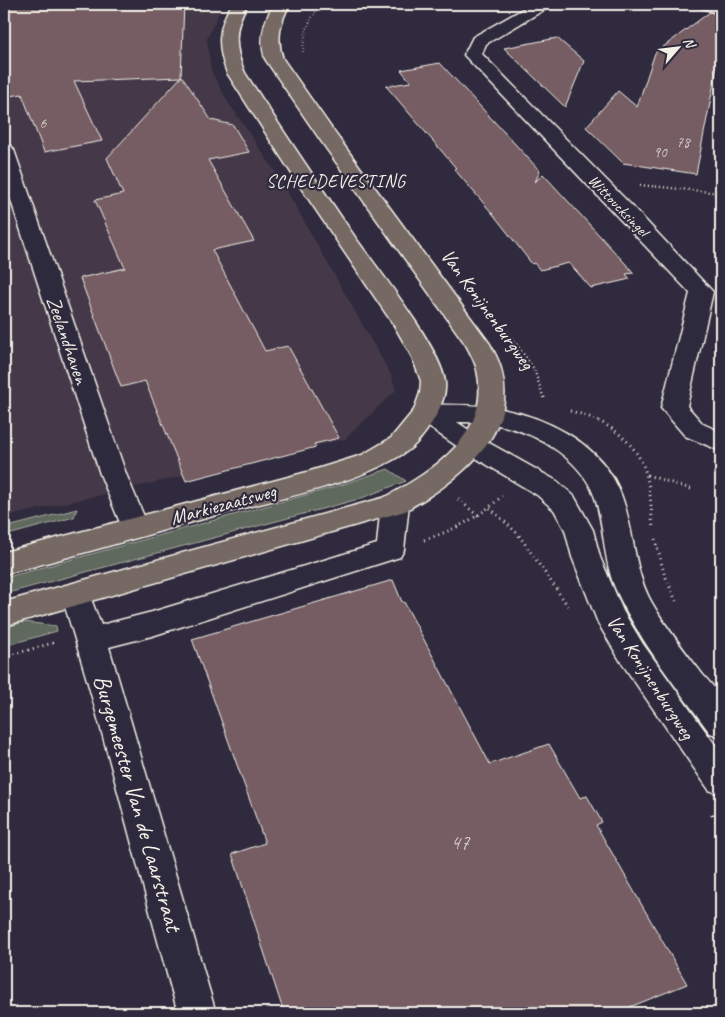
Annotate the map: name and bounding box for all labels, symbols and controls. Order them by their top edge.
north arrow [652,22,702,72]
text: N [679,34,700,52]
house number: 6 [40,114,48,133]
house number: 78 [676,133,691,152]
house number: 90 [653,143,668,162]
district label: SCHELDEVESTING [266,170,407,192]
street label: Wittoucksingel [584,171,655,243]
street label: Van Konijnenburgweg [435,244,540,375]
street label: Zeelandhaven [41,293,95,388]
street label: Markiezaatsweg [168,478,280,531]
street label: Van Konijnenburgweg [601,610,701,745]
street label: Burgemeester Van de Laarstraat [87,671,190,937]
house number: 47 [451,829,471,855]

